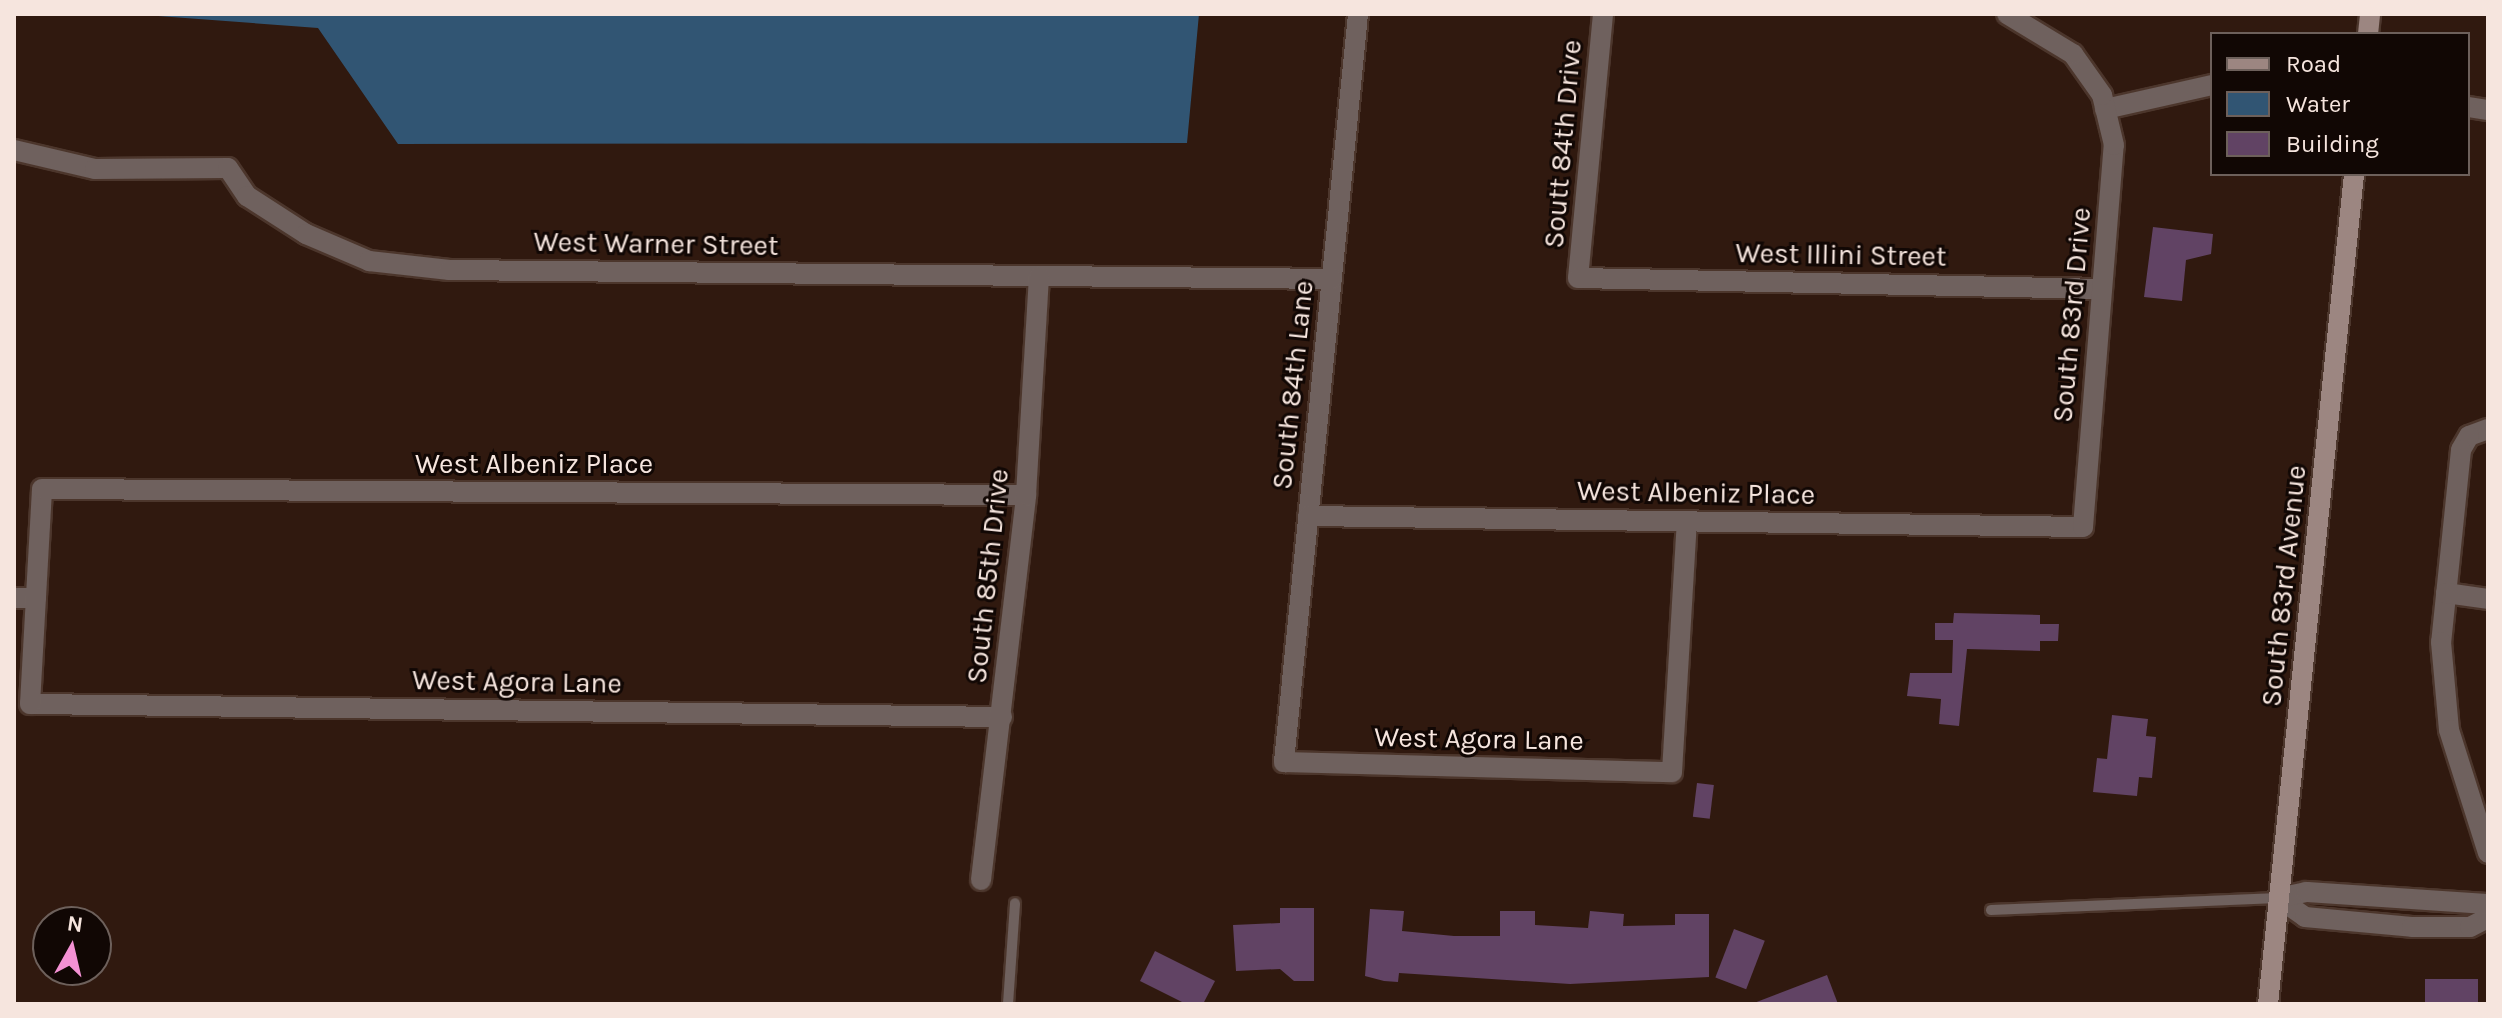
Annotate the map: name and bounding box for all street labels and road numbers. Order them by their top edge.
street label: Soutt 84th Drive [1537,38,1589,250]
street label: South 83rd Drive [2046,206,2098,424]
street label: West Warner Street [533,225,779,263]
street label: West Illini Street [1735,236,1947,274]
street label: South 84th Lane [1265,279,1321,491]
street label: West Albeniz Place [415,447,653,481]
street label: South 83rd Avenue [2255,464,2313,708]
street label: South 85th Drive [960,467,1016,685]
street label: West Albeniz Place [1577,474,1815,512]
street label: West Agora Lane [412,663,622,701]
street label: West Agora Lane [1374,720,1584,758]

